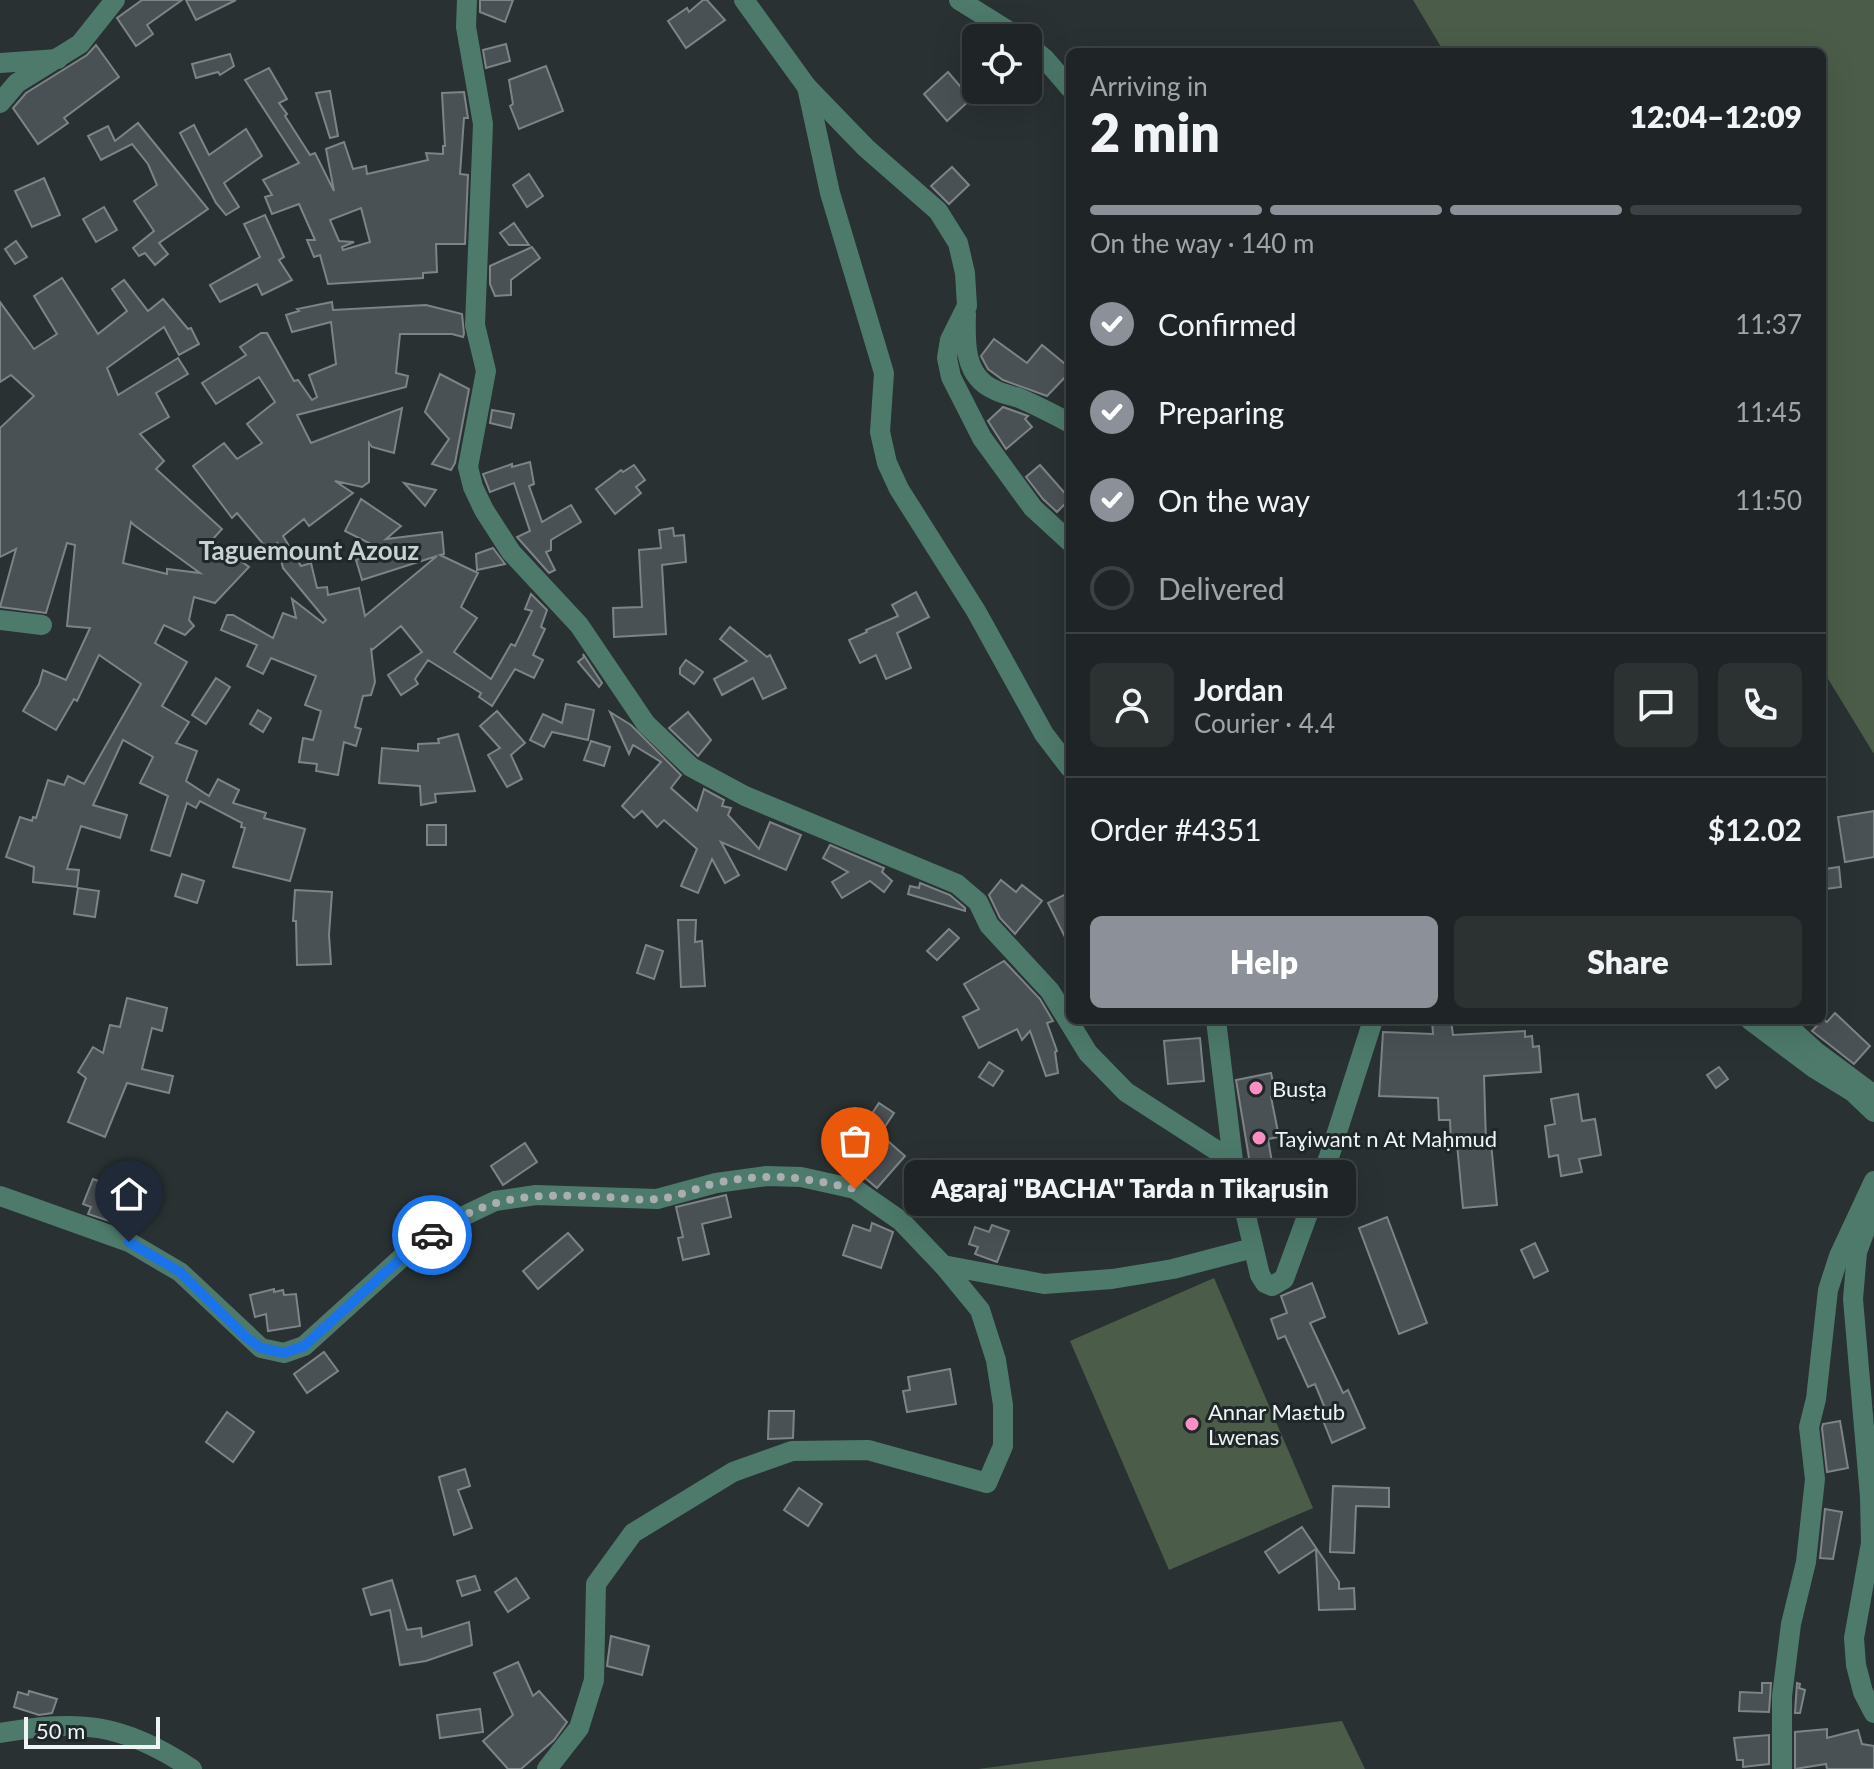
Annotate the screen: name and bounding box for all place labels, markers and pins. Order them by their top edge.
place label: Busṭa [1272,1075,1327,1102]
marker: Busṭa [1247,1079,1265,1097]
pin [821,1107,889,1189]
place label: Taɣiwant n At Maḥmud [1275,1125,1497,1152]
marker: Taɣiwant n At Maḥmud [1250,1129,1268,1147]
pin [95,1160,163,1242]
callout: Agaṛaj "BACHA" Tarda n Tikaṛusin [903,1161,1355,1217]
place label: Annar Maɛtub Lwenas [1208,1398,1345,1450]
marker: Annar Maɛtub Lwenas [1183,1415,1201,1433]

